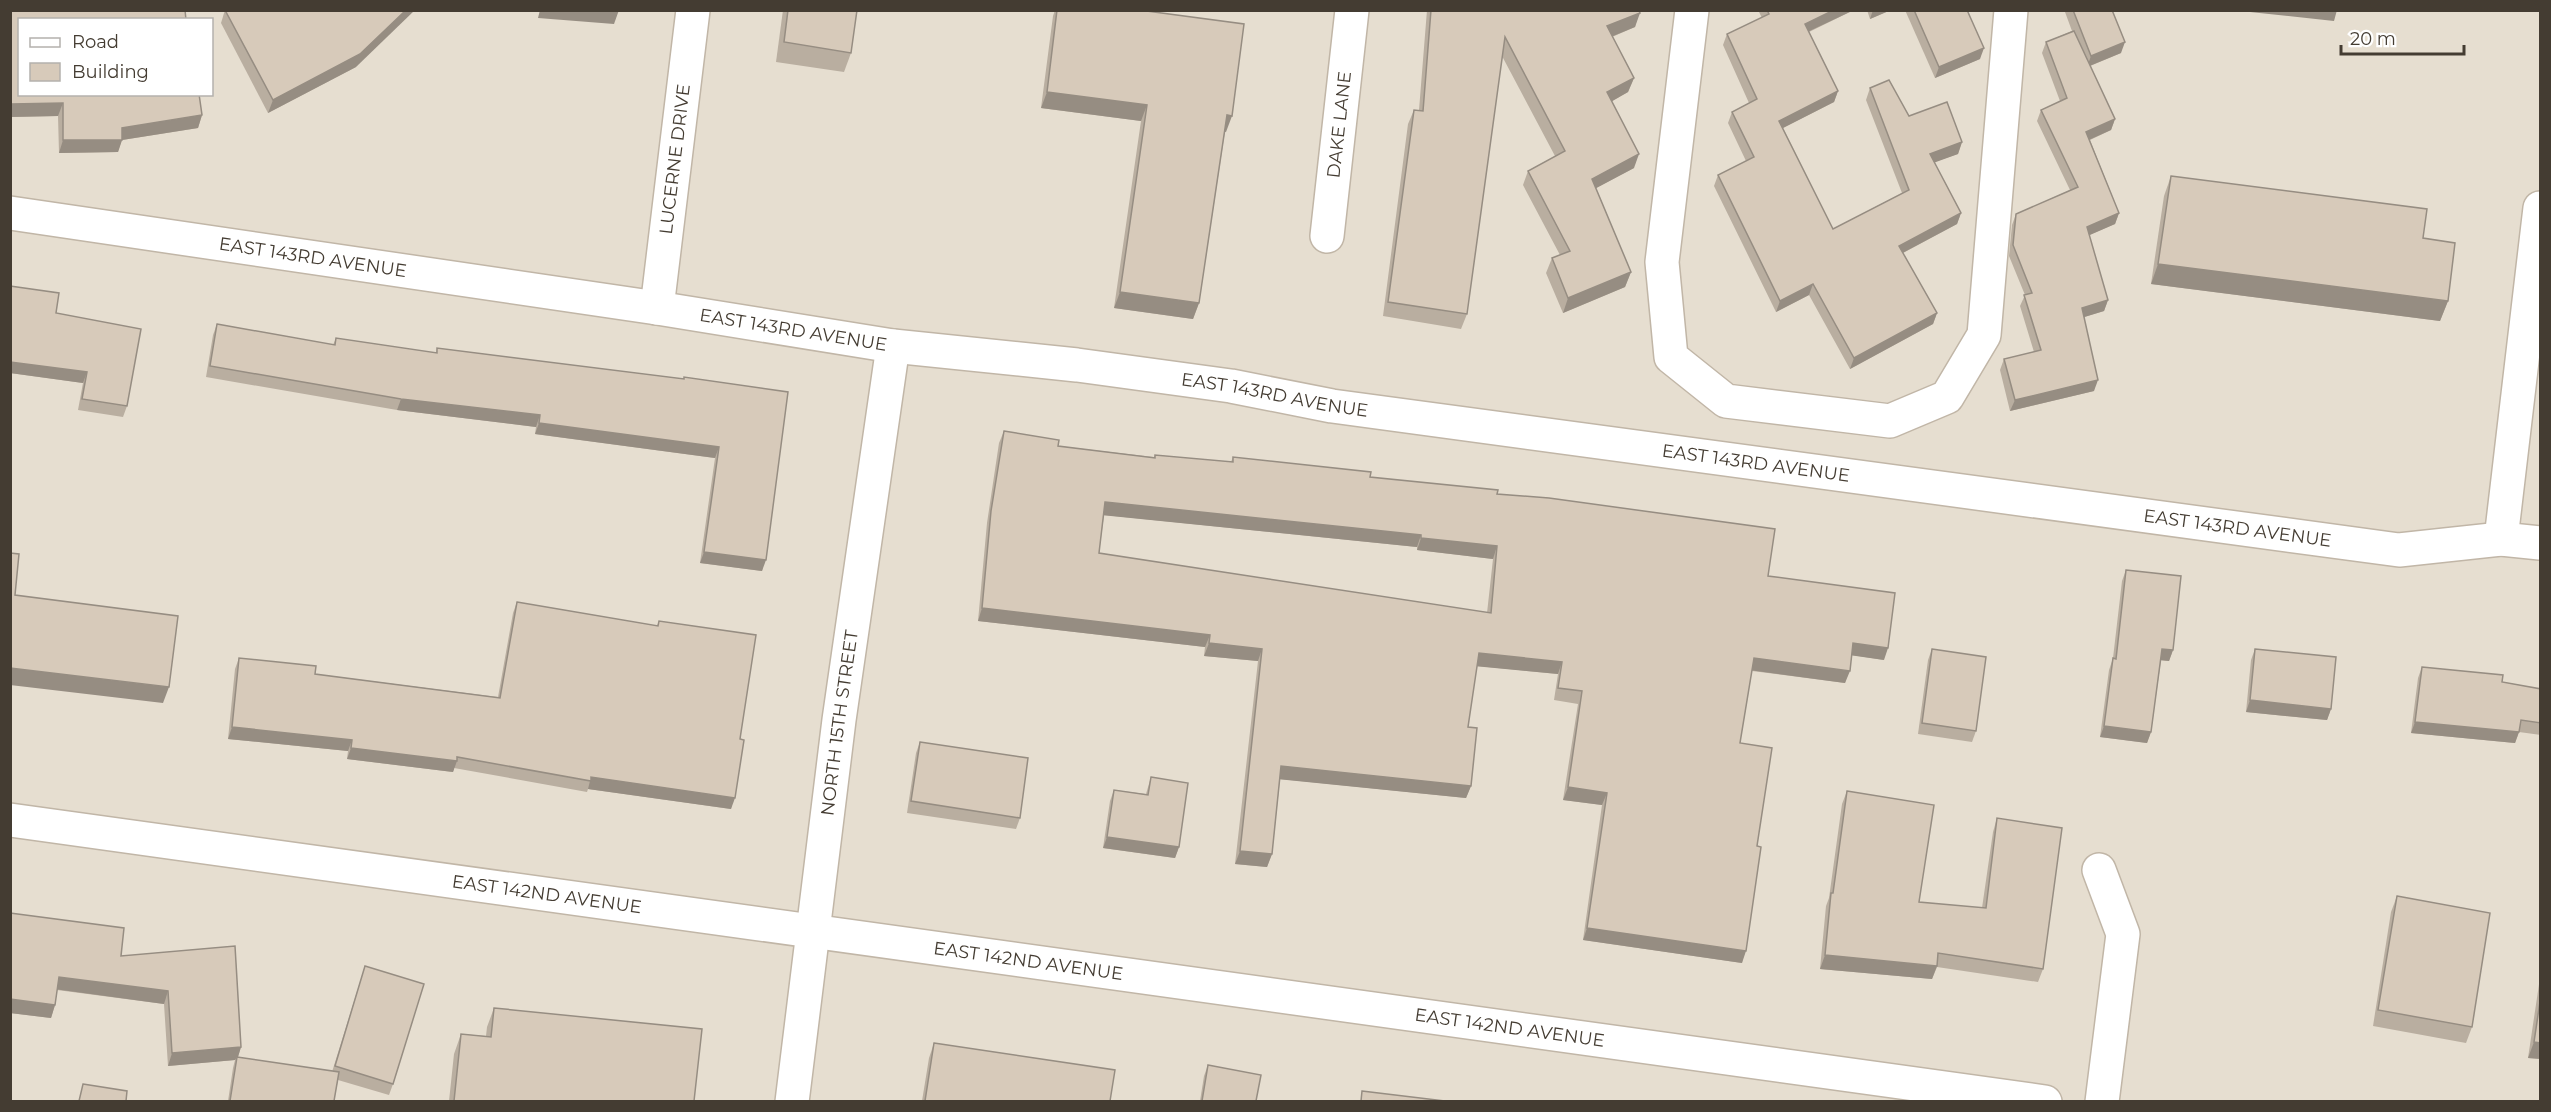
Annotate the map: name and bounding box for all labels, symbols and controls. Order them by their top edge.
legend [18,18,213,96]
scale bar [2341,18,2464,56]
text: 20 m [2350,28,2396,50]
text: Road [72,31,119,53]
text: Building [72,61,149,83]
street label: DAKE LANE [1322,70,1356,179]
street label: LUCERNE DRIVE [655,83,695,235]
street label: EAST 143RD AVENUE [217,233,408,282]
street label: EAST 143RD AVENUE [698,304,889,356]
street label: EAST 143RD AVENUE [1180,368,1369,422]
street label: EAST 143RD AVENUE [1661,440,1851,487]
street label: EAST 143RD AVENUE [2142,505,2333,552]
street label: NORTH 15TH STREET [816,628,863,817]
street label: EAST 142ND AVENUE [451,870,643,918]
street label: EAST 142ND AVENUE [932,937,1125,985]
street label: EAST 142ND AVENUE [1413,1004,1606,1052]

